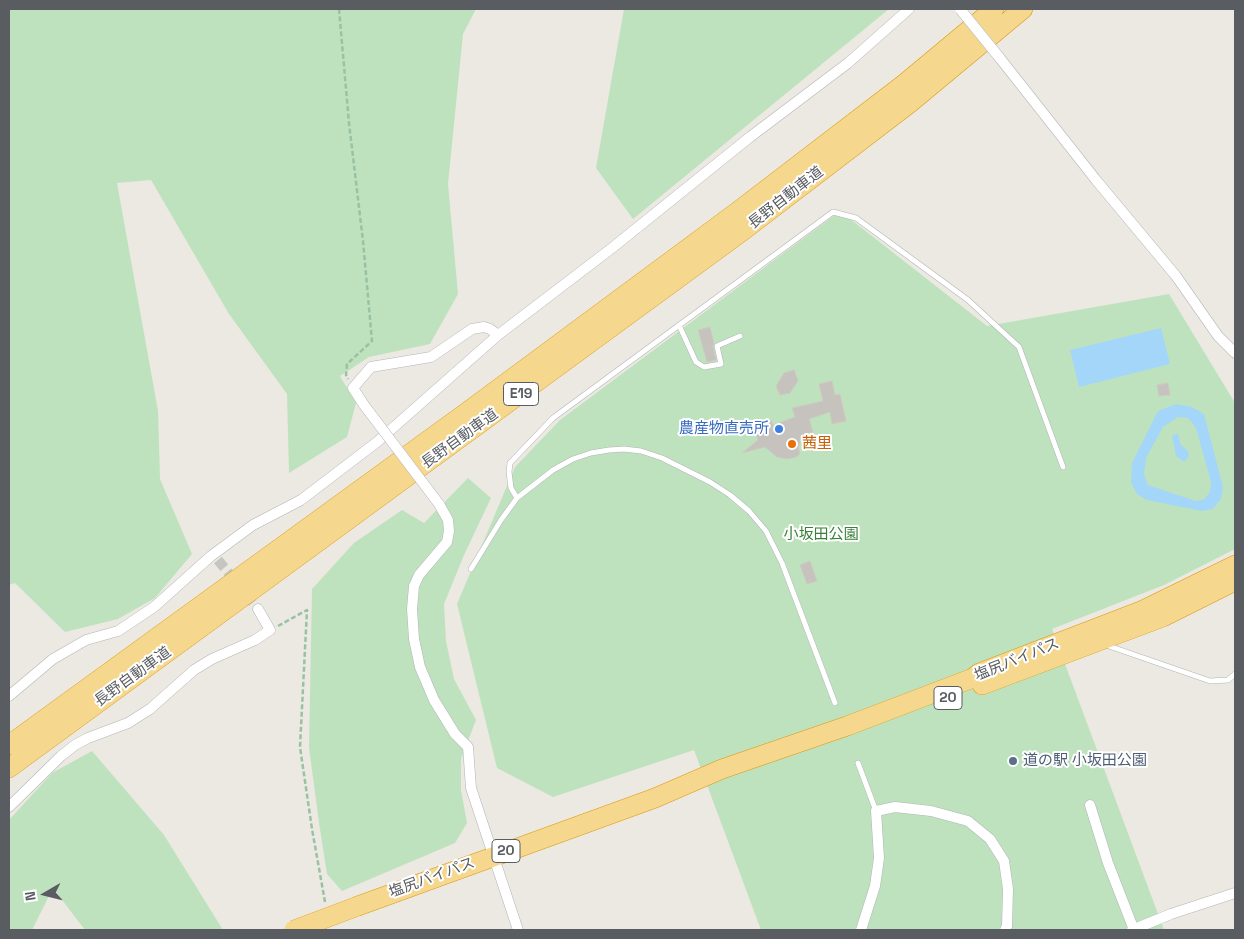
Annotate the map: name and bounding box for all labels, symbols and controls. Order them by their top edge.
street label: 長野自動車道 [745,163,827,233]
road number: E19 [504,382,538,406]
street label: 長野自動車道 [418,405,502,473]
place label: 農産物直売所 [679,420,769,438]
marker: 農産物直売所 [773,423,785,435]
place label: 茜里 [802,435,832,453]
marker: 茜里 [786,438,798,450]
park label: 小坂田公園 [784,526,858,544]
street label: 塩尻バイパス [972,635,1062,685]
street label: 長野自動車道 [91,643,175,711]
road number: 20 [934,686,962,710]
place label: 道の駅 小坂田公園 [1023,752,1147,770]
marker: 道の駅 小坂田公園 [1007,755,1019,767]
road number: 20 [492,839,520,862]
street label: 塩尻バイパス [387,854,477,902]
north arrow [20,869,70,919]
text: N [21,890,40,902]

